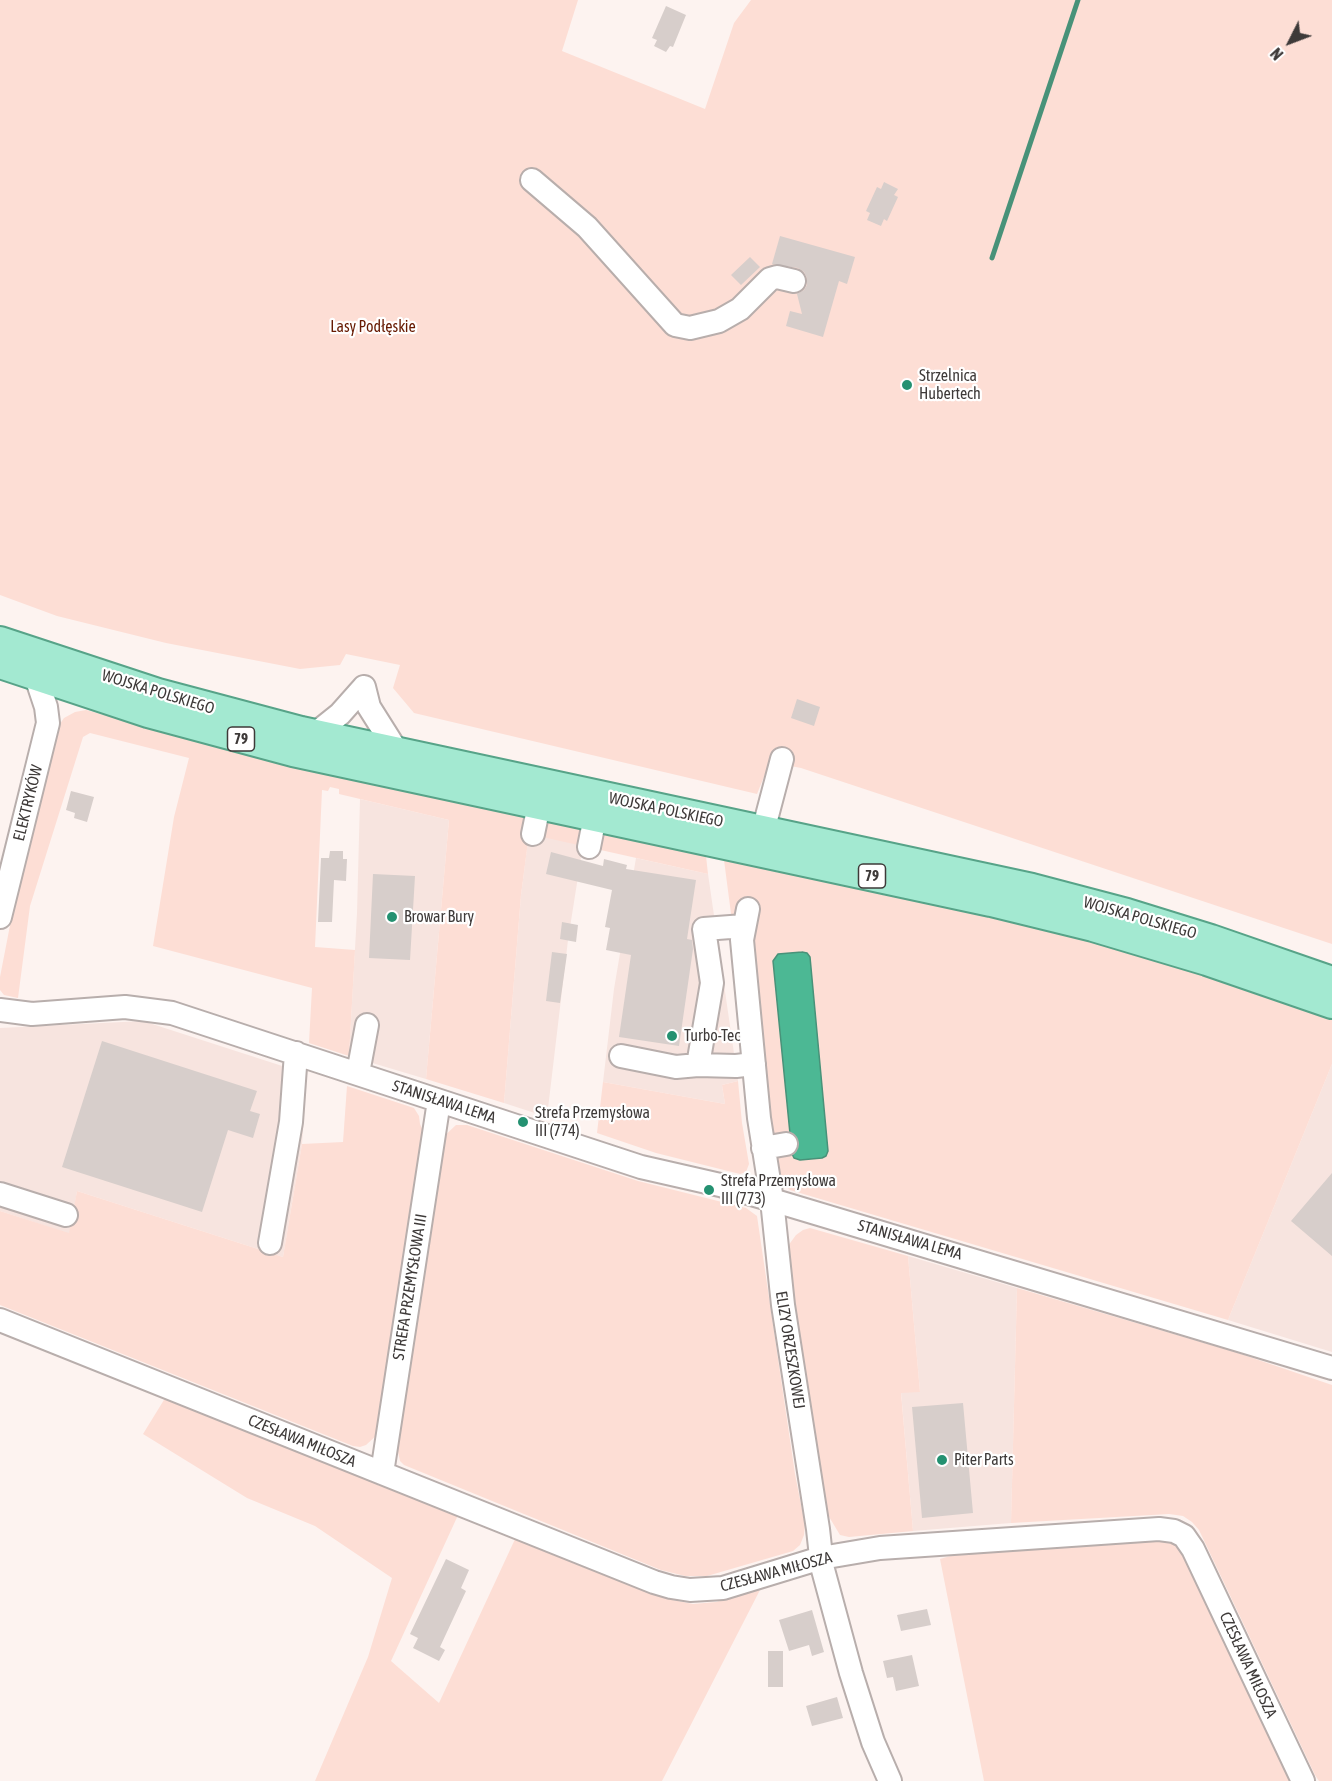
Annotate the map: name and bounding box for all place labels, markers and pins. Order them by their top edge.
place label: Strzelnica Hubertech [919,366,981,404]
marker: Strzelnica Hubertech [900,378,914,392]
place label: Browar Bury [404,907,474,927]
marker: Browar Bury [385,910,399,924]
place label: Turbo-Tec [684,1026,740,1046]
marker: Turbo-Tec [665,1029,679,1043]
place label: Strefa Przemysłowa III (774) [535,1103,650,1141]
marker: Strefa Przemysłowa III (774) [516,1115,530,1129]
place label: Strefa Przemysłowa III (773) [721,1171,836,1209]
marker: Strefa Przemysłowa III (773) [702,1183,716,1197]
place label: Piter Parts [954,1450,1014,1470]
marker: Piter Parts [935,1453,949,1467]

